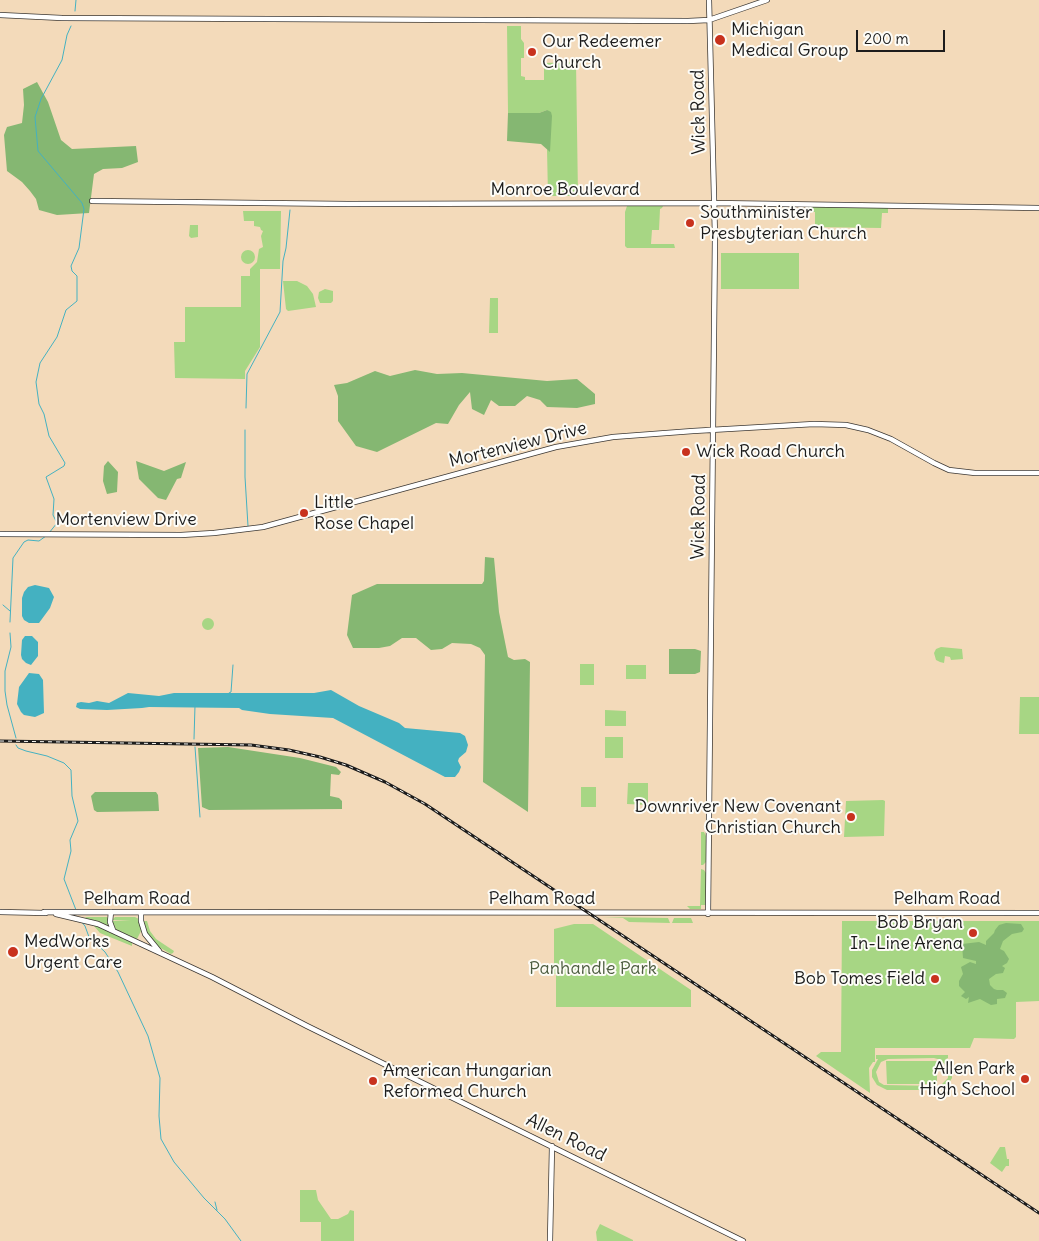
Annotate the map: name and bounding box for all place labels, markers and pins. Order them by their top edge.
place label: Michigan Medical Group [731,19,848,62]
place label: Our Redeemer Church [542,31,662,74]
marker: Michigan Medical Group [713,33,727,47]
marker: Our Redeemer Church [526,46,538,58]
place label: Southminister Presbyterian Church [700,202,867,244]
marker: Southminister Presbyterian Church [684,217,696,229]
place label: Wick Road Church [696,441,845,463]
marker: Wick Road Church [680,446,692,458]
place label: Little Rose Chapel [314,492,414,534]
marker: Little Rose Chapel [298,507,310,519]
place label: Downriver New Covenant Christian Church [634,796,841,839]
marker: Downriver New Covenant Christian Church [845,811,857,823]
place label: Bob Bryan In-Line Arena [850,912,963,954]
marker: Bob Bryan In-Line Arena [967,927,979,939]
place label: MedWorks Urgent Care [24,931,122,974]
marker: MedWorks Urgent Care [6,945,20,959]
place label: Bob Tomes Field [794,968,925,990]
marker: Bob Tomes Field [929,973,941,985]
place label: Allen Park High School [920,1058,1015,1100]
place label: American Hungarian Reformed Church [383,1060,552,1102]
marker: Allen Park High School [1019,1073,1031,1085]
marker: American Hungarian Reformed Church [367,1075,379,1087]

